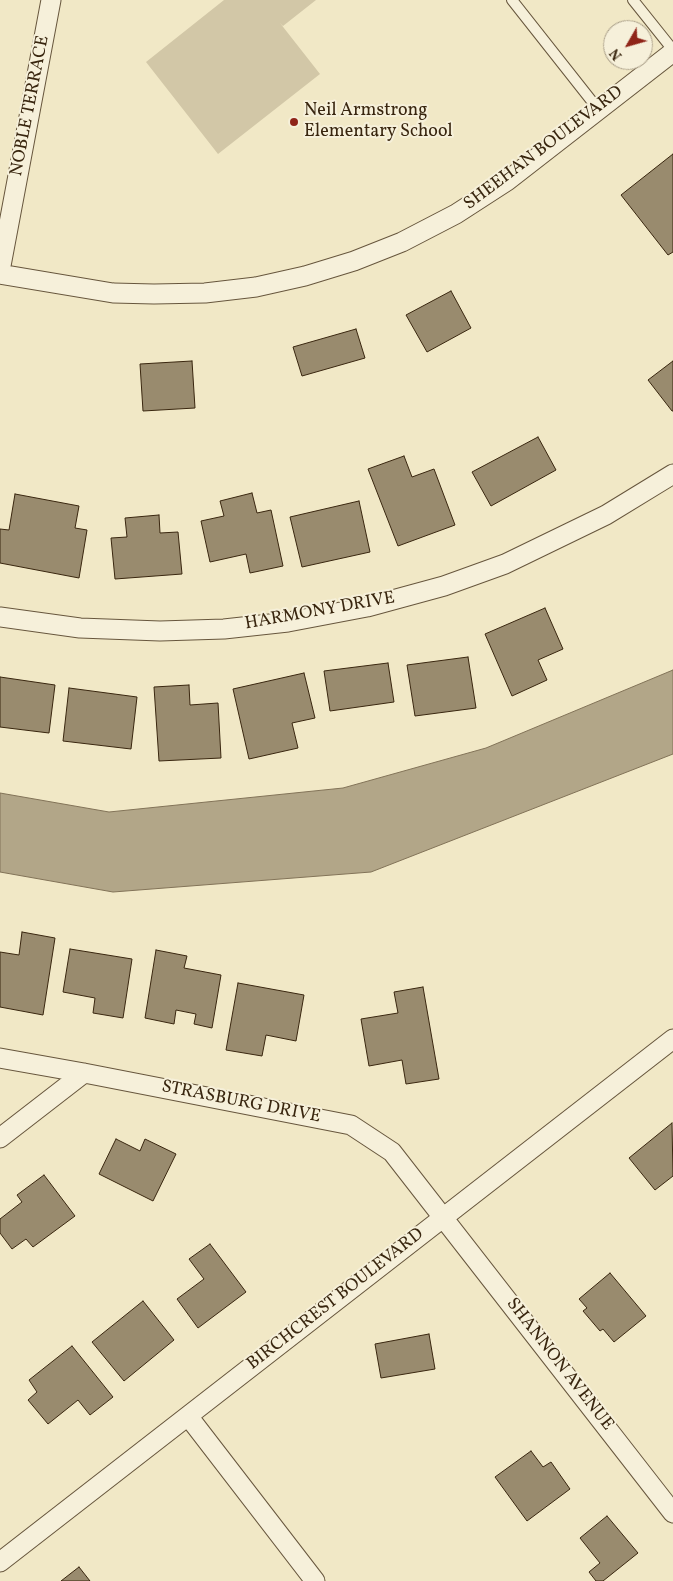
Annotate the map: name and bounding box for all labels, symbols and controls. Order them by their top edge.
north arrow [603,20,653,70]
street label: NOBLE TERRACE [7,34,55,178]
text: N [606,44,627,64]
street label: SHEEHAN BOULEVARD [460,82,628,216]
place label: Neil Armstrong Elementary School [304,101,453,144]
marker: Neil Armstrong Elementary School [288,116,300,128]
street label: HARMONY DRIVE [243,588,397,636]
street label: STRASBURG DRIVE [160,1077,322,1129]
street label: BIRCHCREST BOULEVARD [243,1224,429,1376]
street label: SHANNON AVENUE [500,1294,618,1436]

